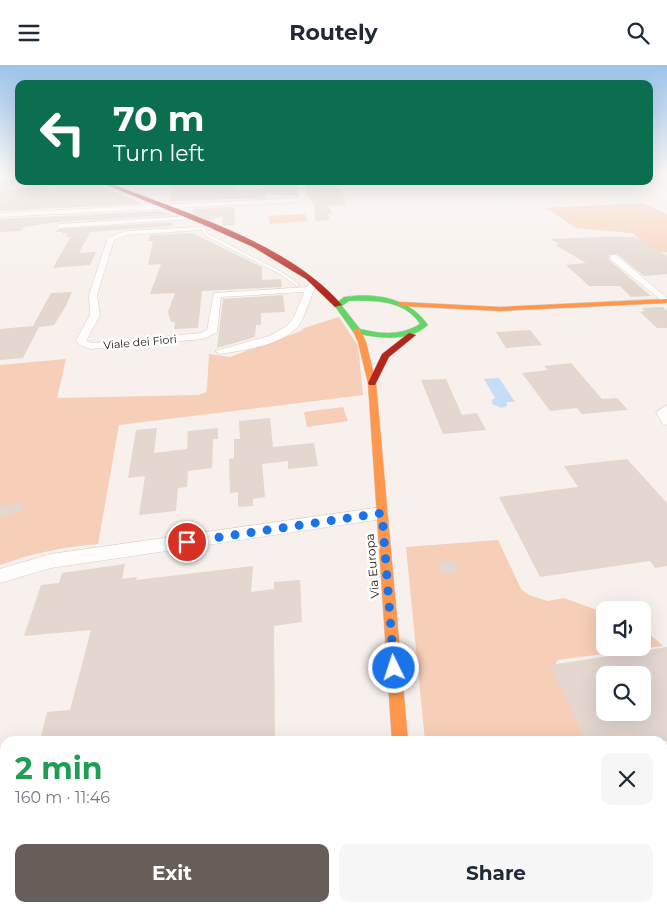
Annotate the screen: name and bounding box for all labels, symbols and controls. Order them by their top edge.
icon: menu [15,19,43,47]
text: Routely [289,19,378,46]
icon: search [624,19,652,47]
text: 70 m [113,97,204,140]
icon: left [30,100,95,165]
text: Turn left [113,140,205,167]
street label: Viale dei Fiori [103,332,177,352]
pin [166,521,208,563]
icon: arrive [173,528,201,556]
street label: Via Europa [362,533,382,599]
map controls [596,601,651,721]
button: sound [596,601,651,656]
position arrow [367,641,419,693]
button: search [596,666,651,721]
text: 2 min [15,750,102,787]
button: close [601,753,653,805]
text: 160 m · 11:46 [15,788,110,807]
button: Exit [15,844,329,902]
button: Share [339,844,653,902]

